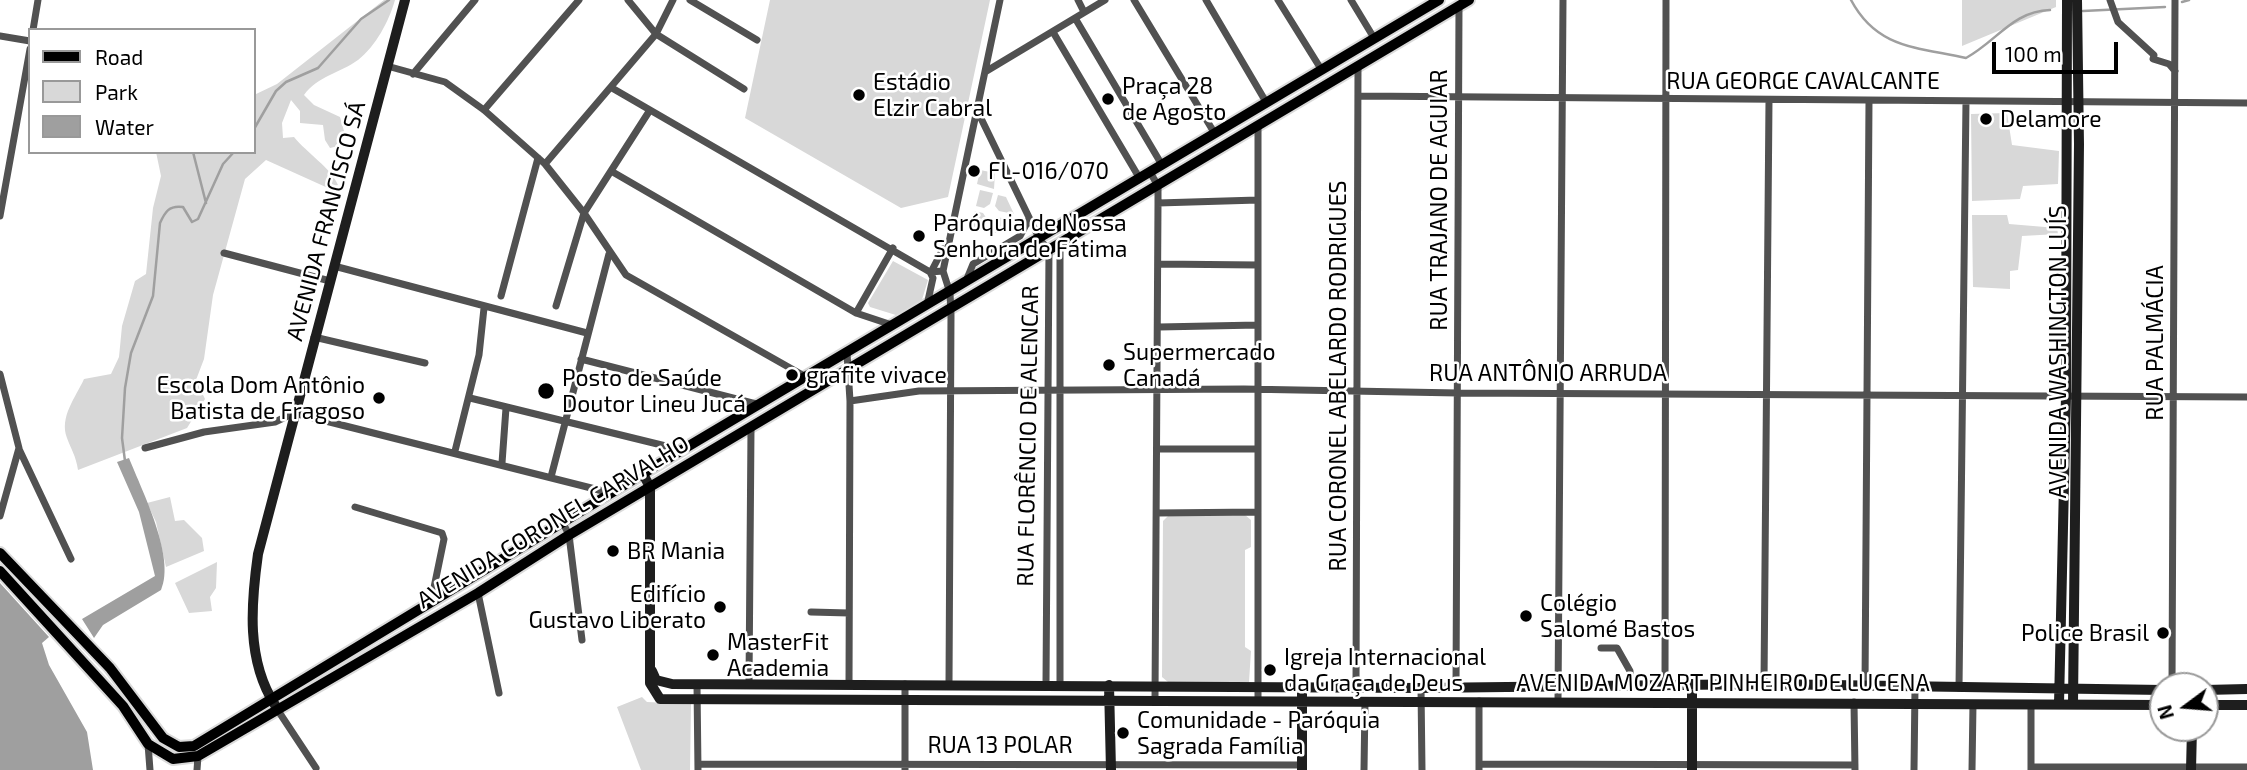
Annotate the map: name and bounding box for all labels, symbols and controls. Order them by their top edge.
legend [28,28,256,154]
scale bar [1995,28,2121,72]
text: 100 m [2005,41,2062,66]
text: Road [95,44,143,69]
street label: RUA GEORGE CAVALCANTE [1666,67,1940,95]
place label: Estádio Elzir Cabral [873,68,992,122]
street label: RUA TRAJANO DE AGUIAR [1425,69,1453,331]
place label: Praça 28 de Agosto [1122,72,1226,126]
text: Park [95,79,138,104]
marker: Estádio Elzir Cabral [851,87,867,103]
marker: Praça 28 de Agosto [1100,91,1116,107]
street label: AVENIDA FRANCISCO SÁ [281,98,371,344]
place label: Delamore [2000,105,2102,133]
marker: Delamore [1978,111,1994,127]
text: Water [95,114,154,139]
place label: FL-016/070 [988,157,1109,185]
marker: FL-016/070 [966,163,982,179]
street label: RUA CORONEL ABELARDO RODRIGUES [1324,181,1352,571]
street label: AVENIDA WASHINGTON LUÍS [2044,205,2072,499]
place label: Paróquia de Nossa Senhora de Fátima [933,209,1127,263]
marker: Paróquia de Nossa Senhora de Fátima [911,228,927,244]
street label: RUA PALMÁCIA [2141,265,2169,421]
street label: RUA FLORÊNCIO DE ALENCAR [1012,285,1044,587]
place label: Supermercado Canadá [1123,338,1275,392]
marker: Supermercado Canadá [1101,357,1117,373]
street label: RUA ANTÔNIO ARRUDA [1429,359,1667,387]
place label: grafite vivace [806,361,947,389]
place label: Posto de Saúde Doutor Lineu Jucá [562,364,746,418]
marker: grafite vivace [784,367,800,383]
place label: Escola Dom Antônio Batista de Fragoso [156,371,365,425]
marker: Posto de Saúde Doutor Lineu Jucá [536,381,556,401]
marker: Escola Dom Antônio Batista de Fragoso [371,390,387,406]
street label: AVENIDA CORONEL CARVALHO [412,430,694,614]
place label: BR Mania [627,537,725,565]
marker: BR Mania [605,543,621,559]
place label: Edifício Gustavo Liberato [528,580,706,634]
place label: Colégio Salomé Bastos [1540,589,1695,643]
marker: Edifício Gustavo Liberato [712,599,728,615]
marker: Colégio Salomé Bastos [1518,608,1534,624]
place label: Police Brasil [2021,619,2149,647]
marker: Police Brasil [2155,625,2171,641]
place label: MasterFit Academia [727,628,829,682]
place label: Igreja Internacional da Graça de Deus [1284,643,1486,697]
marker: MasterFit Academia [705,647,721,663]
marker: Igreja Internacional da Graça de Deus [1262,662,1278,678]
street label: AVENIDA MOZART PINHEIRO DE LUCENA [1516,669,1930,697]
north arrow [2149,672,2219,742]
text: N [2152,703,2178,722]
place label: Comunidade - Paróquia Sagrada Família [1137,706,1380,760]
marker: Comunidade - Paróquia Sagrada Família [1115,725,1131,741]
street label: RUA 13 POLAR [927,731,1073,759]

